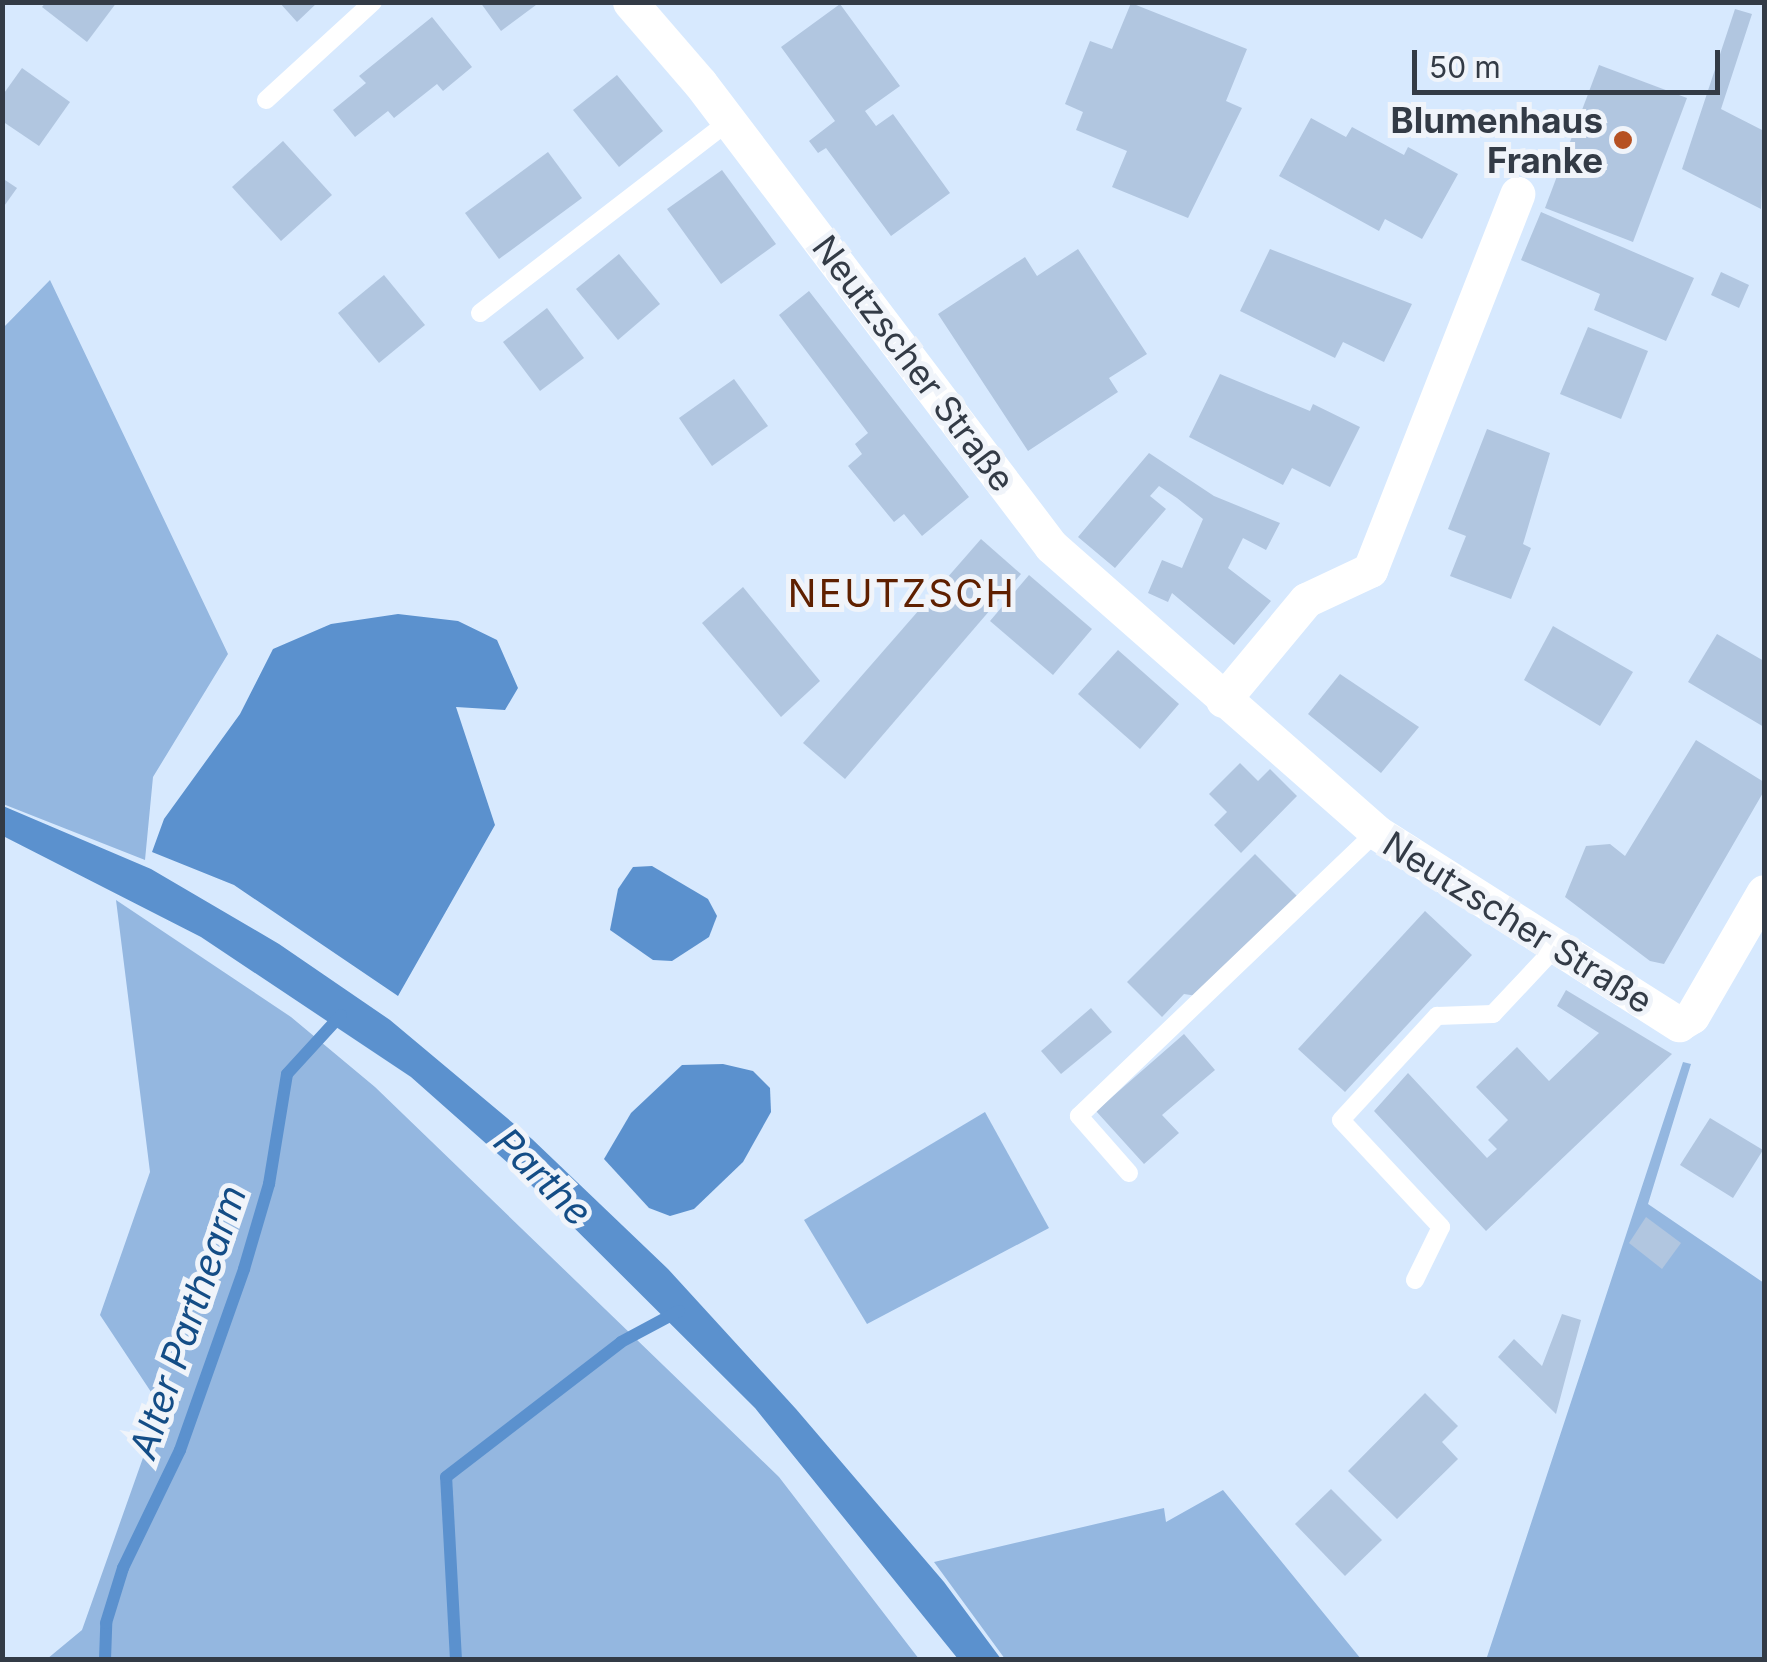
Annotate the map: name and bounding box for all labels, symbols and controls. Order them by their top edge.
scale bar [1417,30,1724,92]
text: 50 m [1429,49,1501,85]
place label: Blumenhaus Franke [1390,99,1603,181]
marker: Blumenhaus Franke [1612,129,1634,151]
street label: Neutzscher Straße [804,227,1024,499]
district label: NEUTZSCH [788,571,1016,617]
street label: Neutzscher Straße [1376,822,1660,1022]
water label: Parthe [485,1119,601,1235]
water label: Alter Parthearm [120,1180,256,1464]

